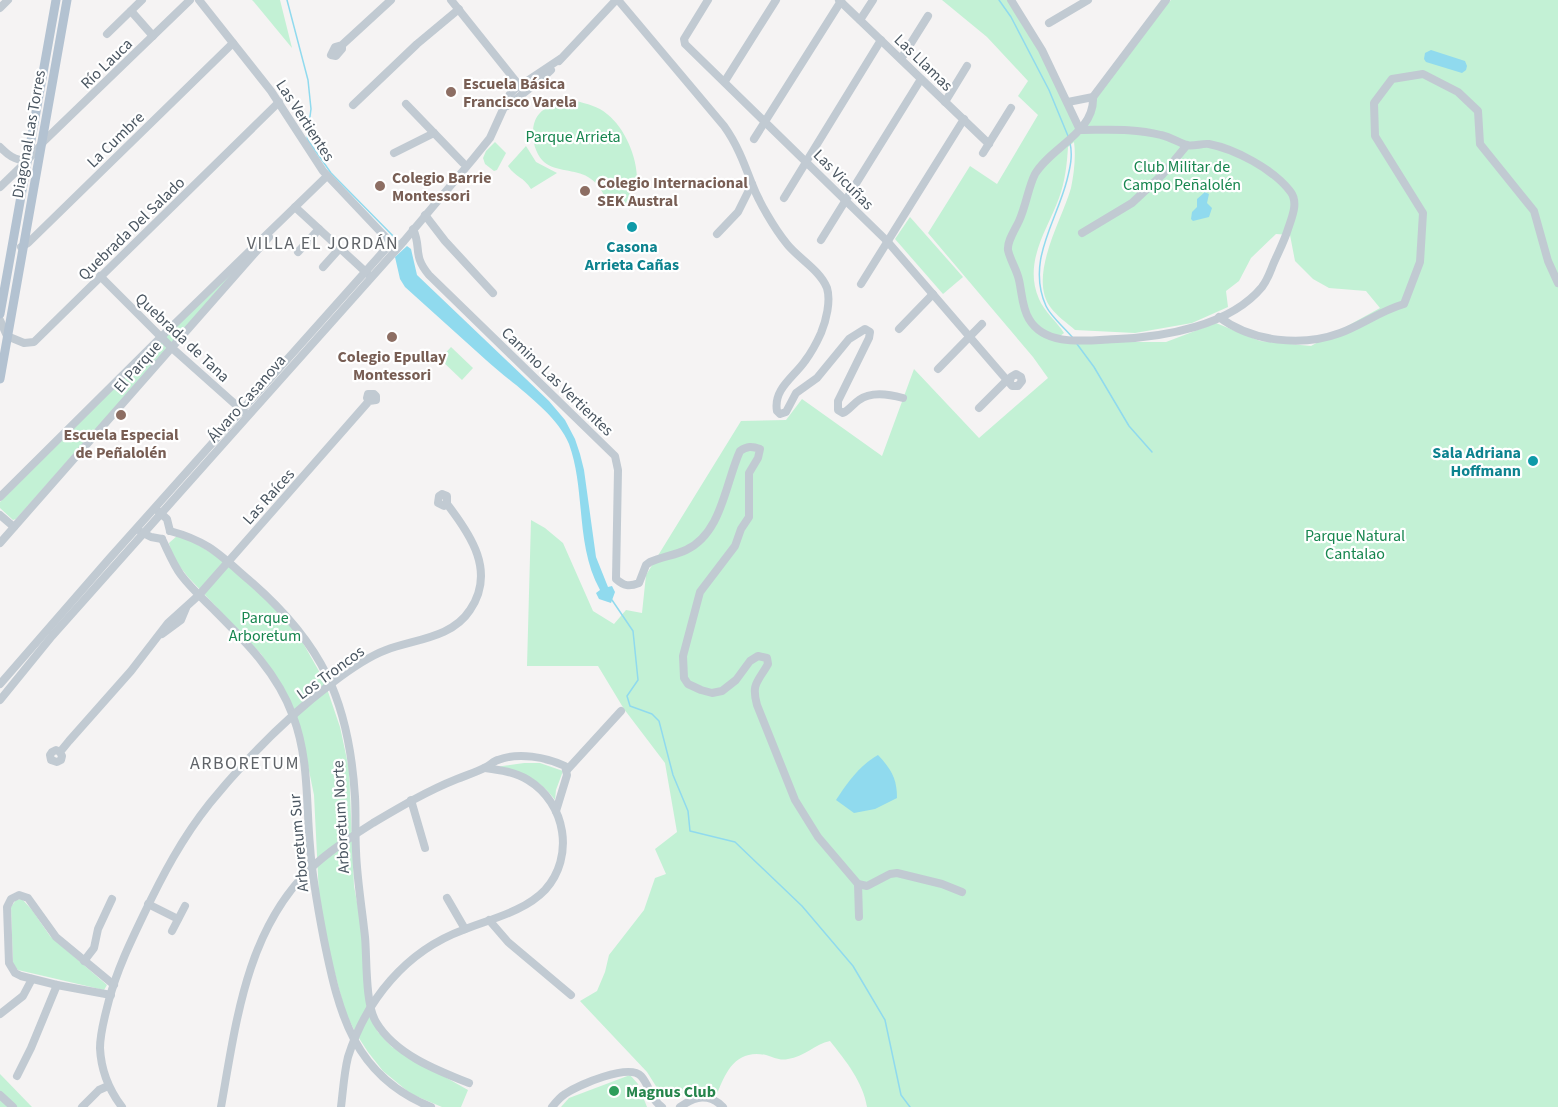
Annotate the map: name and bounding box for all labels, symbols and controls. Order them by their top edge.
street label: Las Llamas [889,29,958,96]
street label: Río Lauca [76,33,138,94]
street label: Diagonal Las Torres [7,68,51,200]
place label: Escuela Básica Francisco Varela [463,73,577,113]
street label: Las Vertientes [271,76,340,166]
marker: Escuela Básica Francisco Varela [444,85,458,99]
street label: La Cumbre [82,107,149,173]
park label: Parque Arrieta [525,126,621,148]
street label: Las Vicuñas [808,145,879,215]
park label: Club Militar de Campo Peñalolén [1123,156,1241,196]
place label: Colegio Barrie Montessori [392,167,492,207]
street label: Quebrada Del Salado [73,172,190,286]
place label: Colegio Internacional SEK Austral [597,172,748,212]
marker: Colegio Barrie Montessori [373,179,387,193]
marker: Colegio Internacional SEK Austral [578,184,592,198]
marker: Casona Arrieta Cañas [625,220,639,234]
district label: VILLA EL JORDÁN [247,231,399,256]
place label: Casona Arrieta Cañas [584,236,679,276]
street label: Quebrada de Tana [130,288,234,387]
street label: Camino Las Vertientes [496,322,618,441]
marker: Colegio Epullay Montessori [385,330,399,344]
street label: El Parque [109,336,167,398]
place label: Colegio Epullay Montessori [338,346,447,386]
street label: Álvaro Casanova [202,350,291,447]
marker: Escuela Especial de Peñalolén [114,408,128,422]
place label: Escuela Especial de Peñalolén [63,424,179,464]
place label: Sala Adriana Hoffmann [1432,442,1521,482]
marker: Sala Adriana Hoffmann [1526,454,1540,468]
street label: Las Raíces [238,464,300,529]
park label: Parque Natural Cantalao [1305,525,1405,565]
park label: Parque Arboretum [229,607,301,647]
street label: Los Troncos [292,640,369,705]
district label: ARBORETUM [190,751,300,776]
street label: Arboretum Norte [327,760,355,874]
street label: Arboretum Sur [284,793,314,893]
place label: Magnus Club [626,1081,716,1103]
marker: Magnus Club [607,1084,621,1098]

